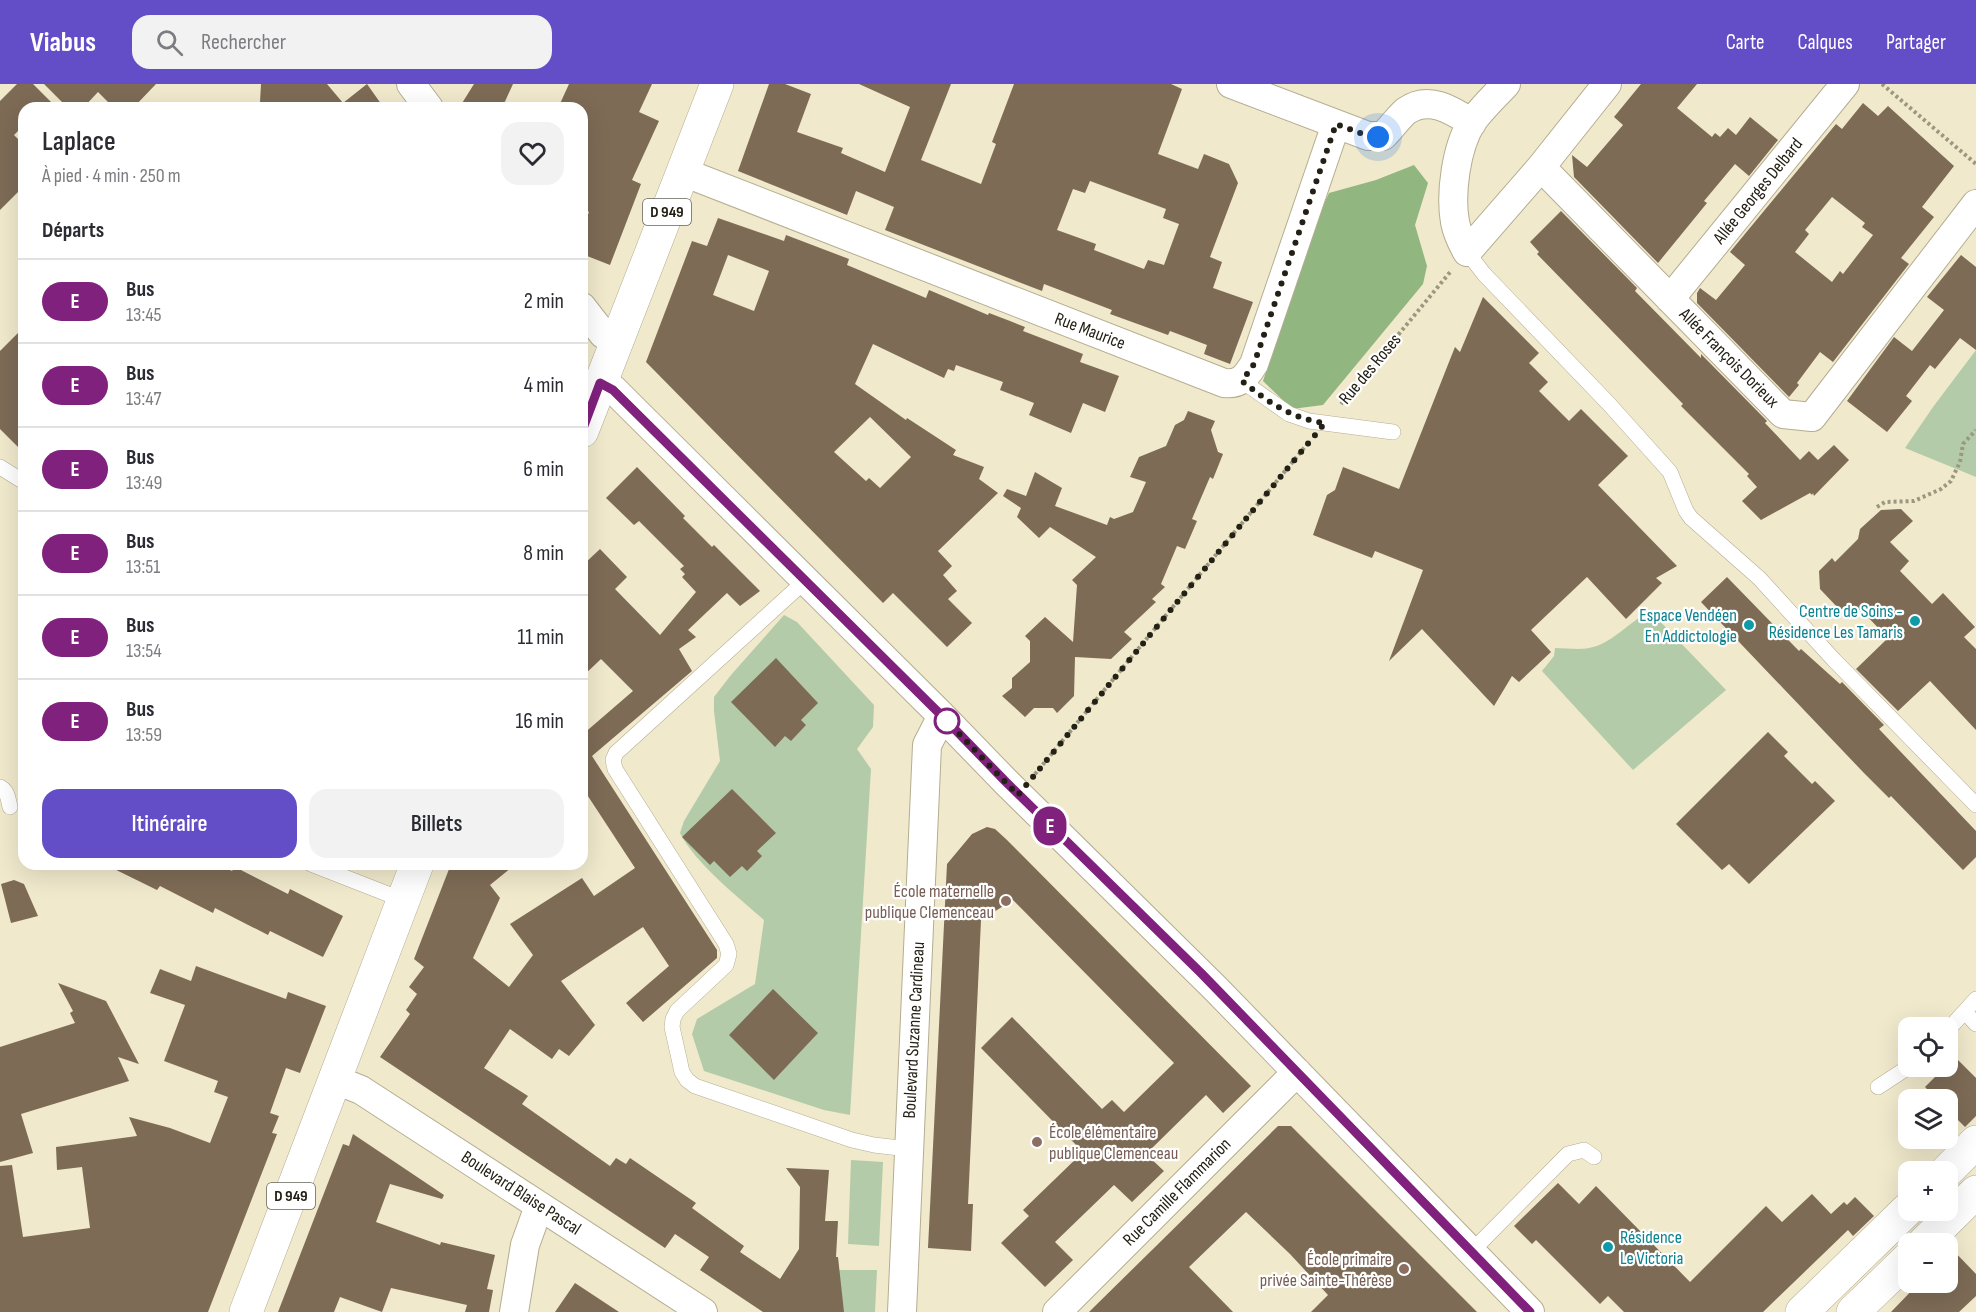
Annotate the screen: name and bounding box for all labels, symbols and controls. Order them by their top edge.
search box [132,15,552,69]
text: Viabus [30,26,96,59]
icon: search [153,26,186,59]
text: Rechercher [201,29,286,56]
text: Carte [1726,30,1765,55]
text: Calques [1798,30,1853,55]
text: Partager [1886,30,1946,55]
button: heart [501,122,564,185]
your location [1363,122,1393,152]
text: Laplace [42,125,116,158]
street label: Allée Georges Delbard [1708,134,1807,249]
text: À pied · 4 min · 250 m [42,164,181,188]
road number: D 949 [643,199,691,225]
text: Départs [42,217,104,244]
text: Bus [126,276,155,303]
text: 2 min [524,288,564,315]
text: E [70,289,80,314]
text: 13:45 [126,303,162,327]
street label: Allée François Dorieux [1674,303,1783,412]
street label: Rue Maurice [1052,308,1128,354]
street label: Rue des Roses [1334,329,1406,409]
text: Bus [126,360,155,387]
text: 4 min [524,372,564,399]
text: E [70,373,80,398]
text: 13:47 [126,387,161,411]
text: Bus [126,444,155,471]
text: 6 min [523,456,564,483]
text: E [70,457,80,482]
text: 13:49 [126,471,162,495]
text: Bus [126,528,155,555]
text: 8 min [523,540,564,567]
text: E [70,541,80,566]
text: 13:51 [126,555,160,579]
place label: Centre de Soins - Résidence Les Tamaris [1769,601,1903,643]
place label: Espace Vendéen En Addictologie [1639,605,1737,647]
text: Bus [126,612,155,639]
marker: Centre de Soins - Résidence Les Tamaris [1908,614,1922,628]
marker: Espace Vendéen En Addictologie [1742,618,1756,632]
text: 11 min [517,624,564,651]
text: E [70,625,80,650]
text: 13:54 [126,639,162,663]
text: Bus [126,696,155,723]
text: 16 min [516,708,564,735]
unlabelled marker [934,708,960,734]
text: E [70,709,80,734]
text: 13:59 [126,723,162,747]
button: Itinéraire [42,789,297,858]
button: Billets [309,789,564,858]
line badge: E [1030,806,1070,846]
text: E [1045,814,1055,839]
place label: École maternelle publique Clemenceau [865,881,994,923]
marker: École maternelle publique Clemenceau [999,894,1013,908]
street label: Boulevard Suzanne Cardineau [899,941,929,1119]
map controls [1898,1017,1958,1293]
button: locate [1898,1017,1958,1077]
button: layers [1898,1089,1958,1149]
place label: École élémentaire publique Clemenceau [1049,1122,1178,1164]
street label: Rue Camille Flammarion [1119,1134,1235,1250]
marker: École élémentaire publique Clemenceau [1030,1135,1044,1149]
street label: Boulevard Blaise Pascal [457,1146,585,1240]
button: + [1898,1161,1958,1221]
road number: D 949 [267,1183,315,1209]
place label: Résidence Le Victoria [1620,1227,1683,1269]
button: − [1898,1233,1958,1293]
marker: Résidence Le Victoria [1601,1240,1615,1254]
place label: École primaire privée Sainte-Thérèse [1260,1249,1392,1291]
marker: École primaire privée Sainte-Thérèse [1397,1262,1411,1276]

